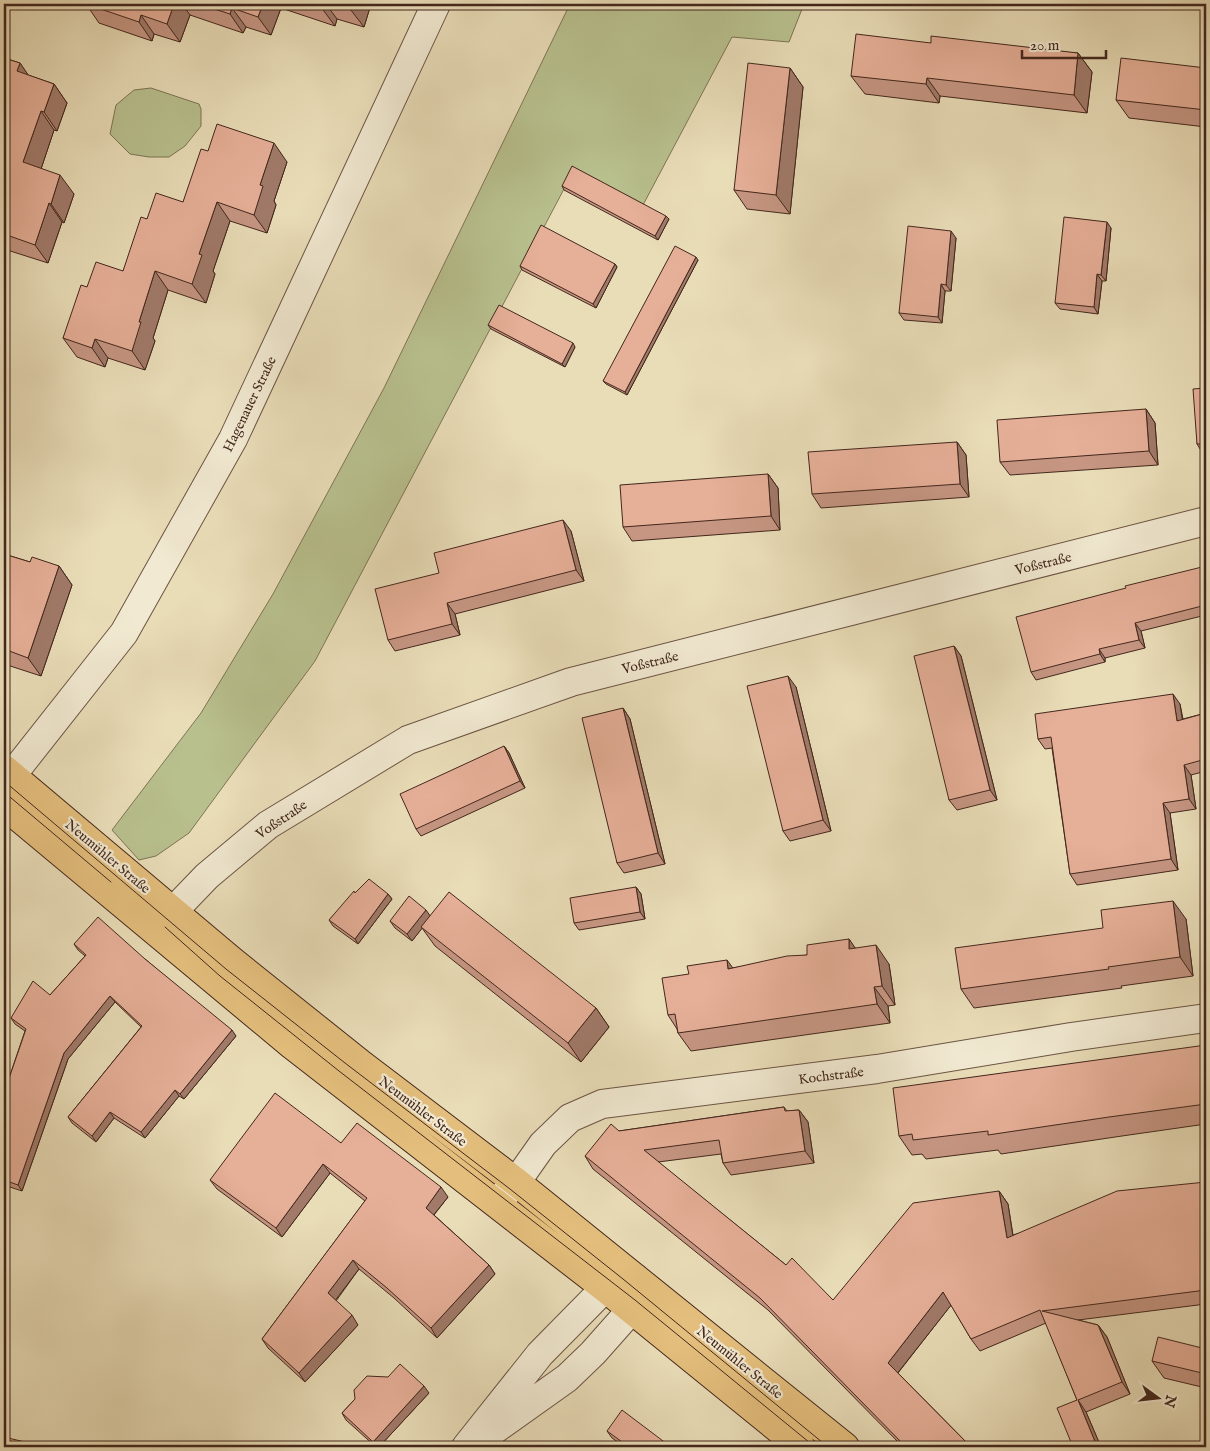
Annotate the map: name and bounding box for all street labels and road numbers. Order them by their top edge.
street label: Hagenauer Straße [219,353,281,455]
street label: Voßstraße [1012,548,1074,580]
street label: Voßstraße [619,647,681,679]
street label: Voßstraße [252,796,311,844]
street label: Neumühler Straße [61,816,154,898]
street label: Kochstraße [797,1063,865,1089]
street label: Neumühler Straße [375,1073,471,1151]
street label: Neumühler Straße [692,1322,787,1404]

